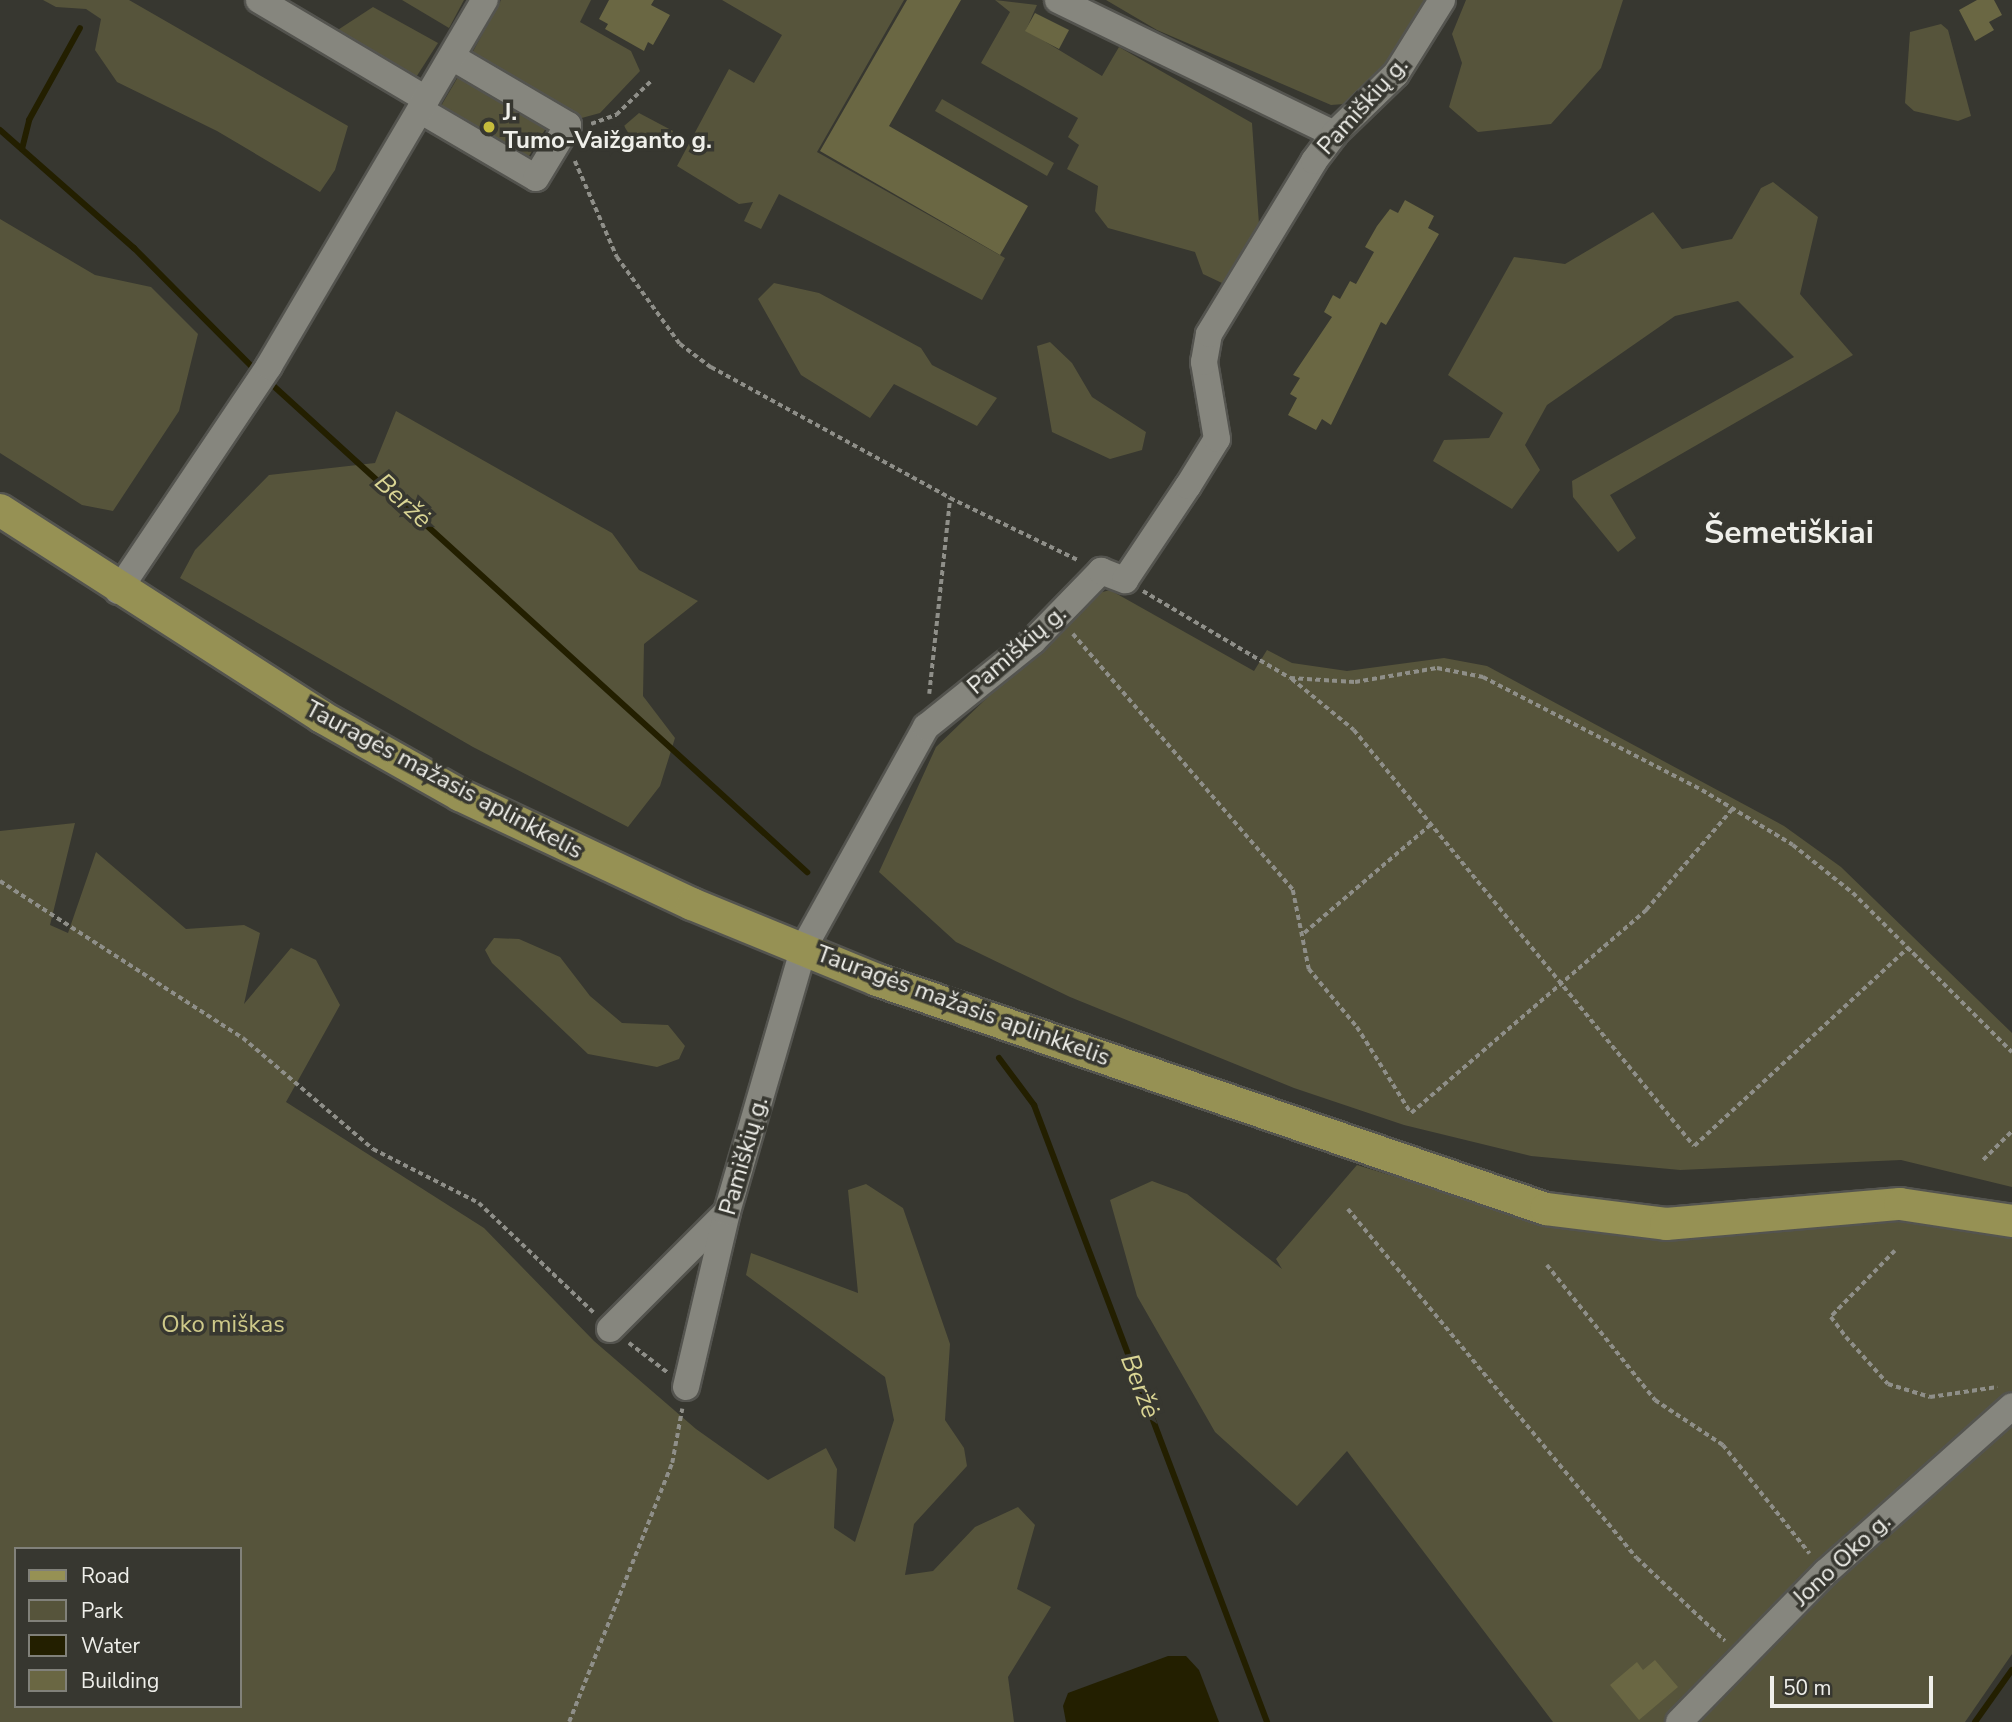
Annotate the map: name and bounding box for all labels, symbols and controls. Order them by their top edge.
street label: Pamiškių g. [1312,51,1414,161]
place label: J. Tumo-Vaižganto g. [503,99,712,155]
marker: J. Tumo-Vaižganto g. [481,119,497,135]
water label: Beržė [368,467,438,535]
district label: Šemetiškiai [1704,514,1874,552]
street label: Pamiškių g. [962,599,1072,701]
street label: Tauragės mažasis aplinkkelis [300,695,588,865]
street label: Tauragės mažasis aplinkkelis [812,939,1114,1073]
street label: Pamiškių g. [713,1094,775,1218]
park label: Oko miškas [161,1311,285,1339]
water label: Beržė [1114,1349,1166,1423]
street label: Jono Oko g. [1787,1507,1897,1613]
legend [14,1547,242,1708]
text: Road [81,1562,130,1590]
text: Park [81,1597,123,1625]
text: Water [81,1632,140,1660]
scale bar [1774,1662,1937,1706]
text: Building [81,1667,159,1695]
text: 50 m [1783,1674,1832,1702]

